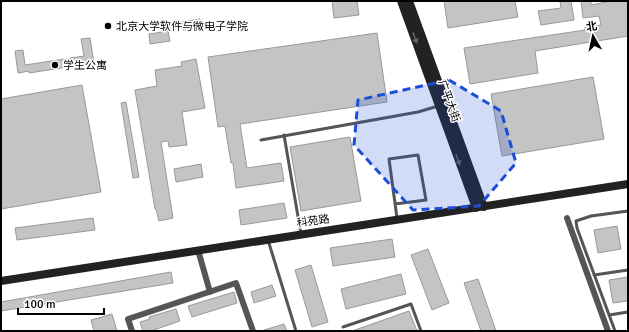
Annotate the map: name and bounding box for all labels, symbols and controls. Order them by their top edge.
north arrow [573,16,613,56]
text: 北 [585,19,598,34]
place label: 北京大学软件与微电子学院 [116,20,248,33]
marker: 北京大学软件与微电子学院 [103,21,113,31]
one-way arrow [412,32,418,44]
place label: 学生公寓 [63,59,107,72]
marker: 学生公寓 [50,60,60,70]
street label: 广平大街 [435,78,463,124]
one-way arrow [456,154,462,166]
street label: 科苑路 [296,212,330,230]
scale bar [18,290,104,316]
text: 100 m [24,297,56,312]

